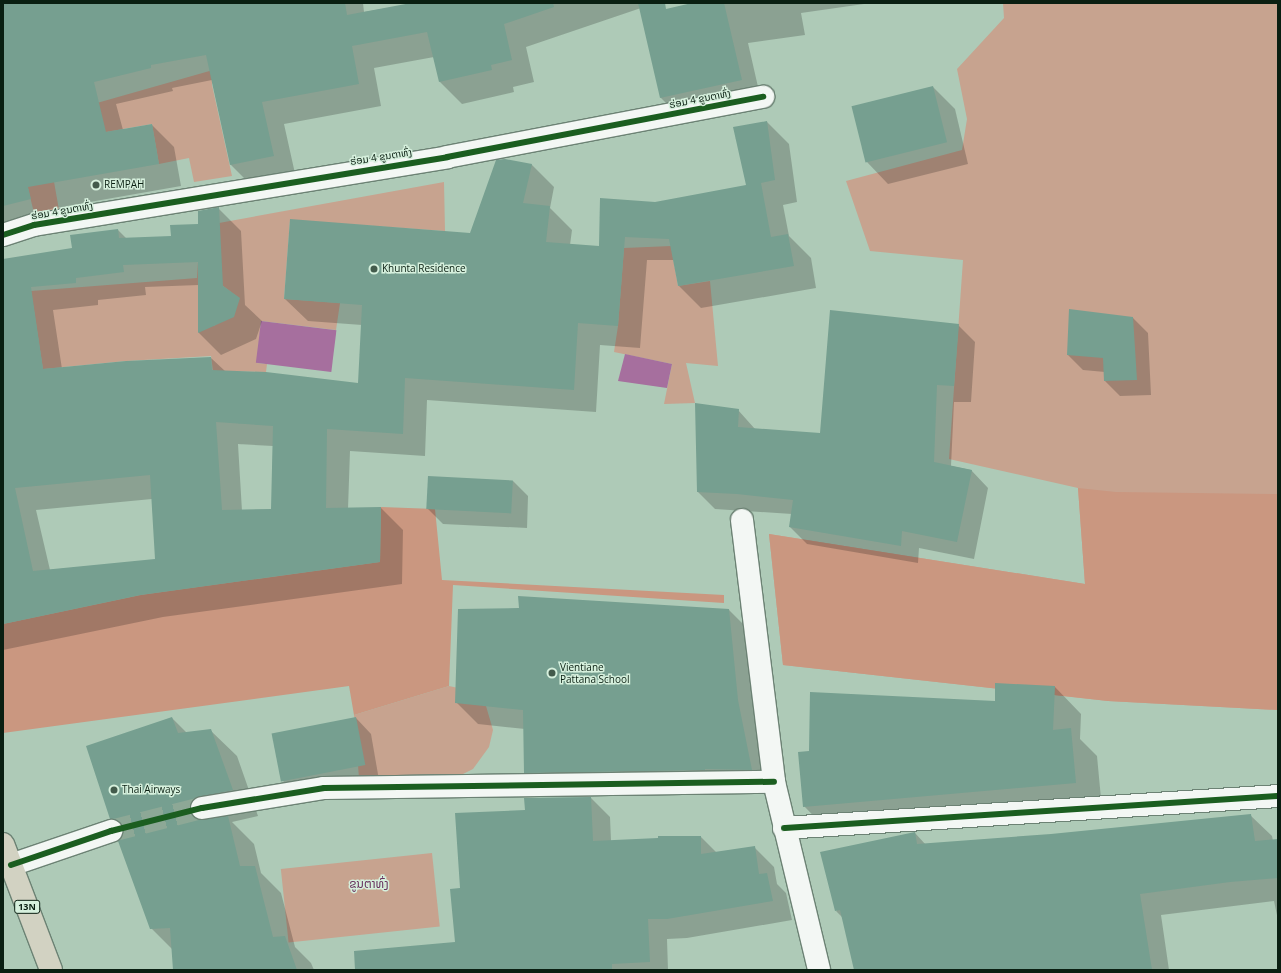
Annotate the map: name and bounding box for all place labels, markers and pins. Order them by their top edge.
place label: REMPAH [104,179,144,191]
marker: REMPAH [91,180,101,190]
place label: Khunta Residence [382,263,466,275]
marker: Khunta Residence [369,264,379,274]
place label: Vientiane Pattana School [560,661,630,684]
marker: Vientiane Pattana School [547,668,557,678]
place label: Thai Airways [122,784,180,796]
marker: Thai Airways [109,785,119,795]

